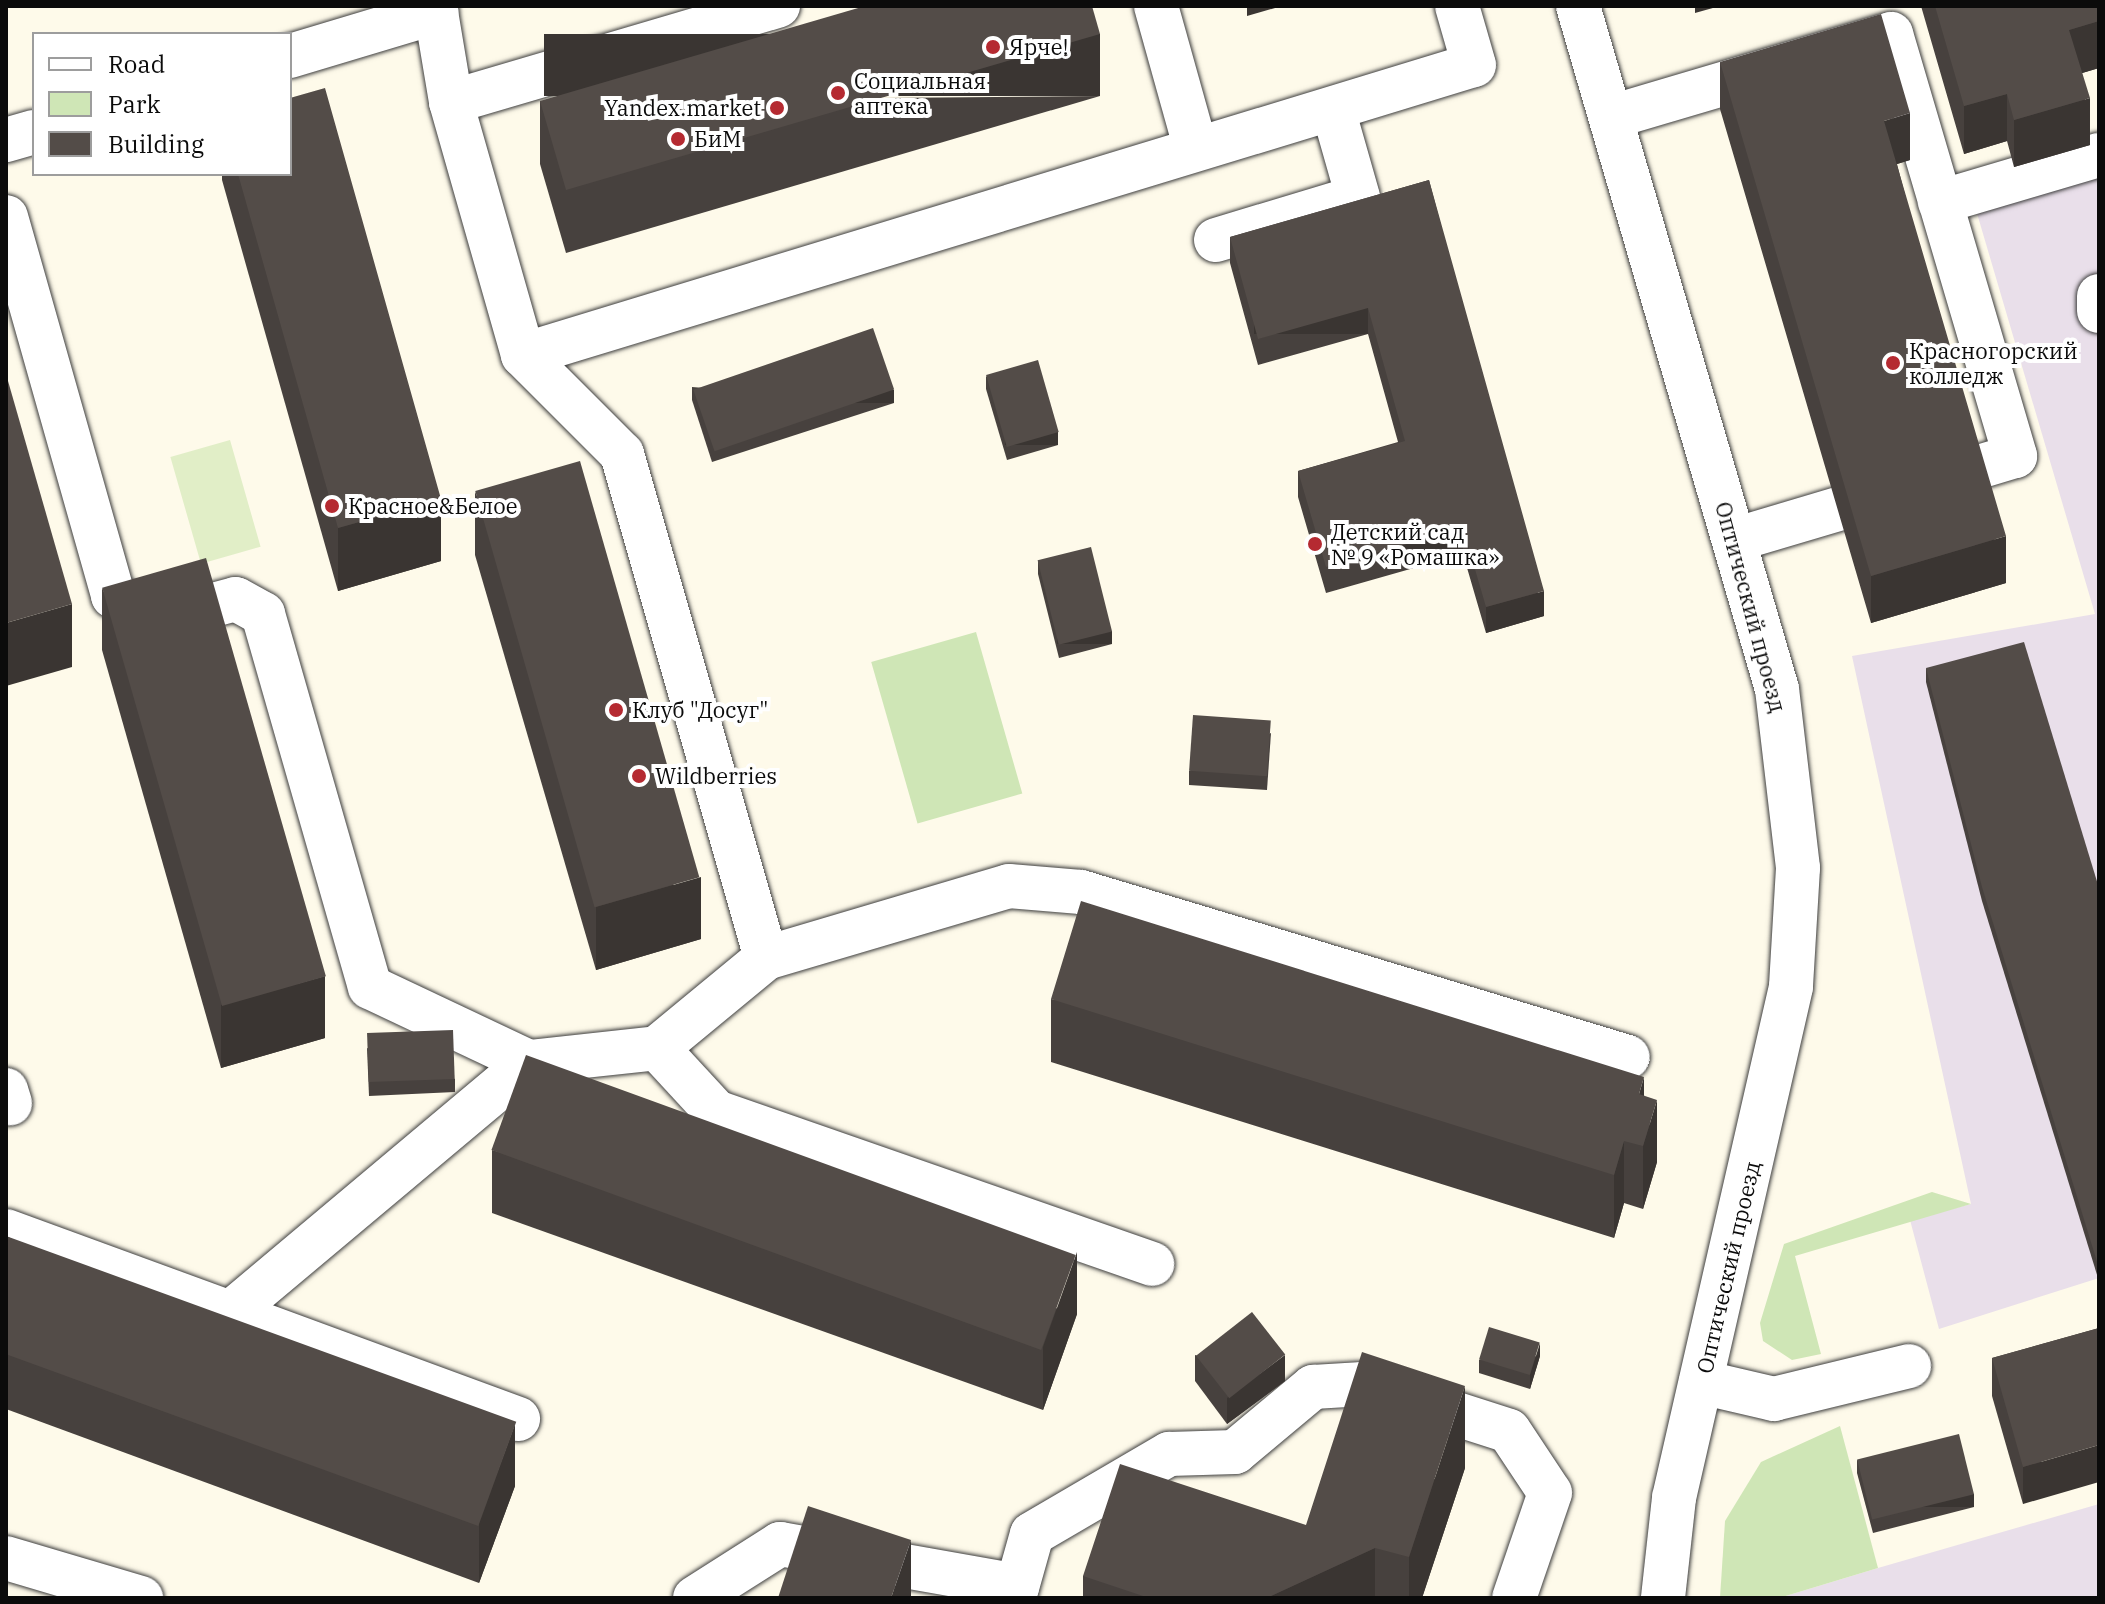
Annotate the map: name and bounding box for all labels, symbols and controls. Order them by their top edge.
legend [32,32,292,176]
place label: Ярче! [1009,34,1069,60]
marker: Ярче! [984,38,1002,56]
text: Road [108,48,165,80]
place label: Социальная аптека [854,67,986,118]
marker: Социальная аптека [829,84,847,102]
text: Park [108,88,160,120]
place label: Yandex.market [604,95,761,121]
marker: Yandex.market [768,99,786,117]
place label: БиМ [694,126,741,152]
text: Building [108,128,204,160]
marker: БиМ [669,130,687,148]
place label: Красногорский колледж [1909,337,2078,388]
marker: Красногорский колледж [1884,354,1902,372]
place label: Красное&Белое [348,493,518,519]
marker: Красное&Белое [323,497,341,515]
street label: Оптический проезд [1710,499,1792,715]
place label: Детский сад № 9 «Ромашка» [1331,518,1499,570]
marker: Детский сад № 9 «Ромашка» [1306,535,1324,553]
place label: Клуб "Досуг" [632,697,768,723]
marker: Клуб "Досуг" [607,701,625,719]
place label: Wildberries [655,763,777,789]
marker: Wildberries [630,767,648,785]
street label: Оптический проезд [1691,1158,1765,1376]

